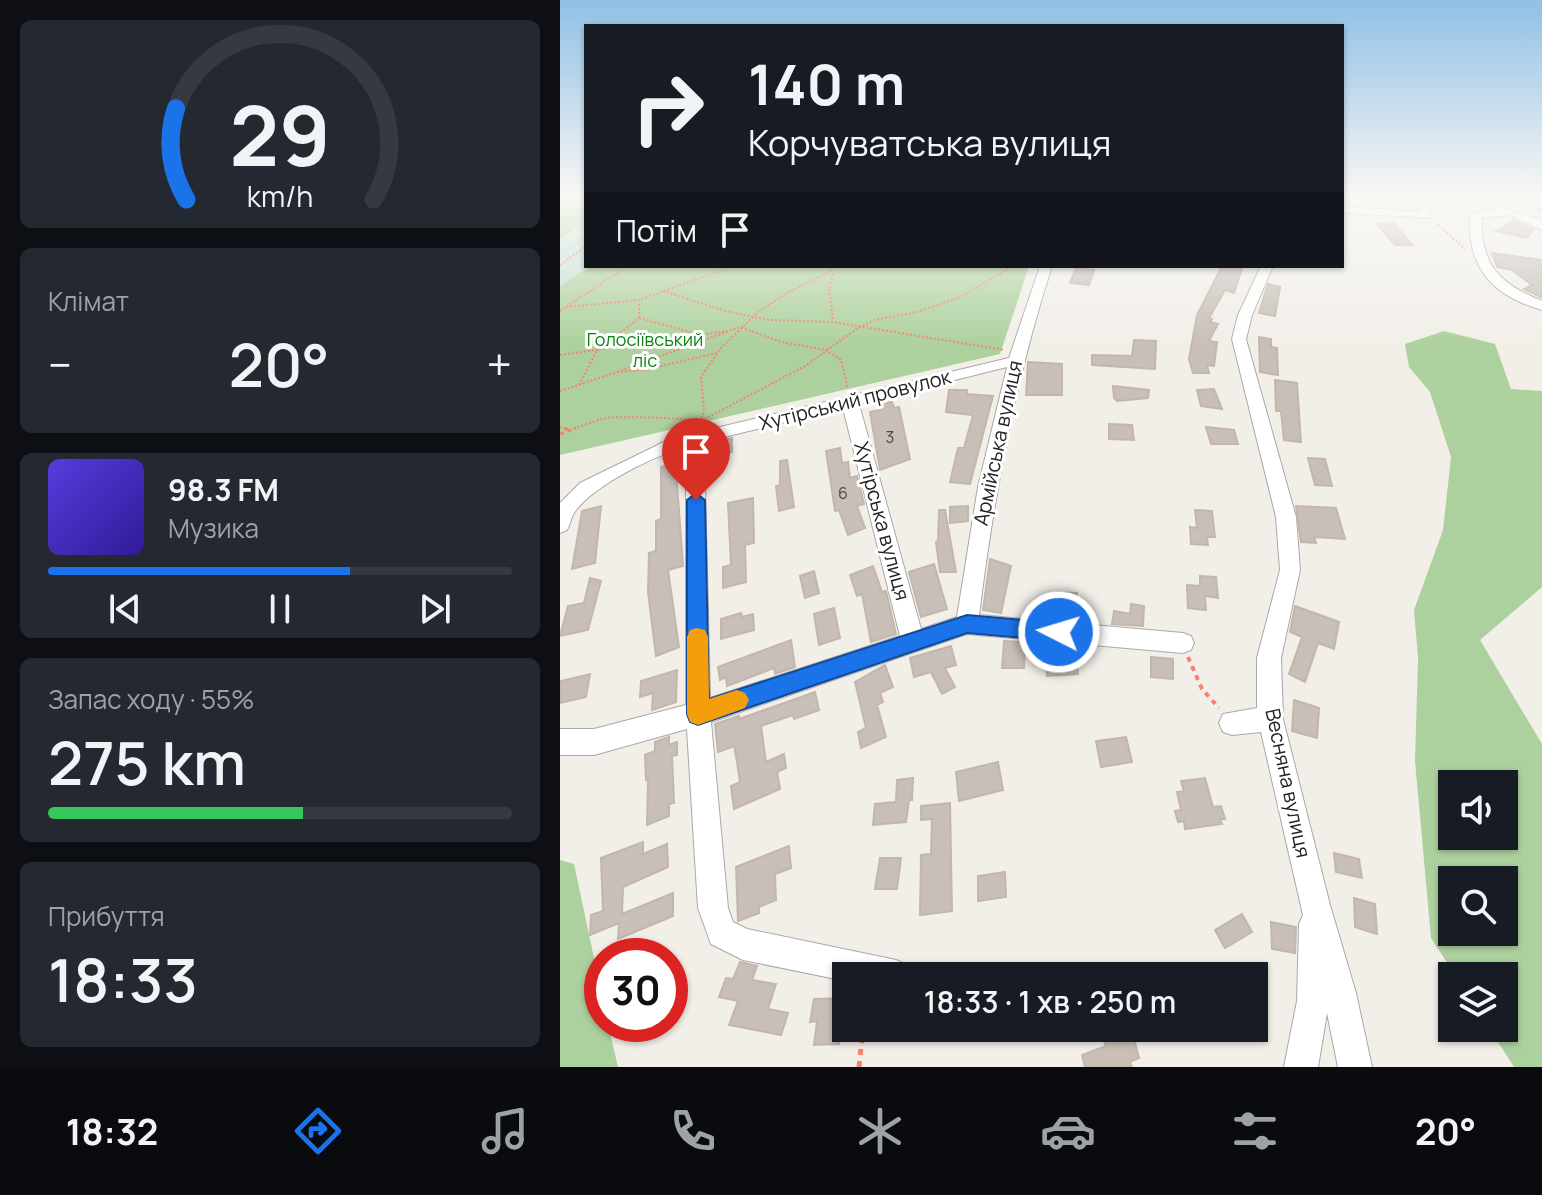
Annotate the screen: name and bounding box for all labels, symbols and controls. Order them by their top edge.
text: 140 m [748,45,905,122]
icon: right [616,56,720,160]
text: 29 [229,77,331,191]
text: Корчуватська вулиця [748,118,1111,167]
text: km/h [247,177,313,216]
icon: arrive [713,208,757,252]
text: Потім [616,210,697,251]
text: Клімат [48,283,129,319]
text: 20° [229,323,330,405]
park label: Голосіївський ліс [587,327,703,372]
text: − [48,334,72,394]
text: + [487,334,512,394]
street label: Армійська вулиця [967,358,1028,528]
street label: Хутірський провулок [756,362,955,436]
pin [662,418,730,500]
house number: 3 [886,426,894,448]
icon: arrive [674,430,718,474]
street label: Хутірська вулиця [848,439,917,603]
text: 98.3 FM [168,469,279,510]
house number: 6 [838,482,848,504]
text: Музика [168,510,259,546]
icon: previous [103,587,147,631]
icon: pause [258,587,302,631]
icon: next [413,587,457,631]
position arrow [1017,590,1101,674]
text: Запас ходу · 55% [48,681,254,717]
street label: Весняна вулиця [1259,706,1317,860]
text: 275 km [48,721,246,803]
map controls [1438,770,1518,1042]
button: sound [1438,770,1518,850]
button: search [1438,866,1518,946]
text: Прибуття [48,898,165,934]
text: 18:33 [48,938,198,1020]
speed limit sign: 30 [584,938,688,1042]
button: layers [1438,962,1518,1042]
text: 18:33 · 1 хв · 250 m [924,981,1176,1022]
icon: directions [290,1103,346,1159]
icon: music [477,1103,533,1159]
icon: phone [665,1103,721,1159]
icon: climate [852,1103,908,1159]
icon: car [1040,1103,1096,1159]
icon: filters [1227,1103,1283,1159]
text: 18:32 [66,1107,158,1156]
text: 20° [1415,1107,1476,1156]

